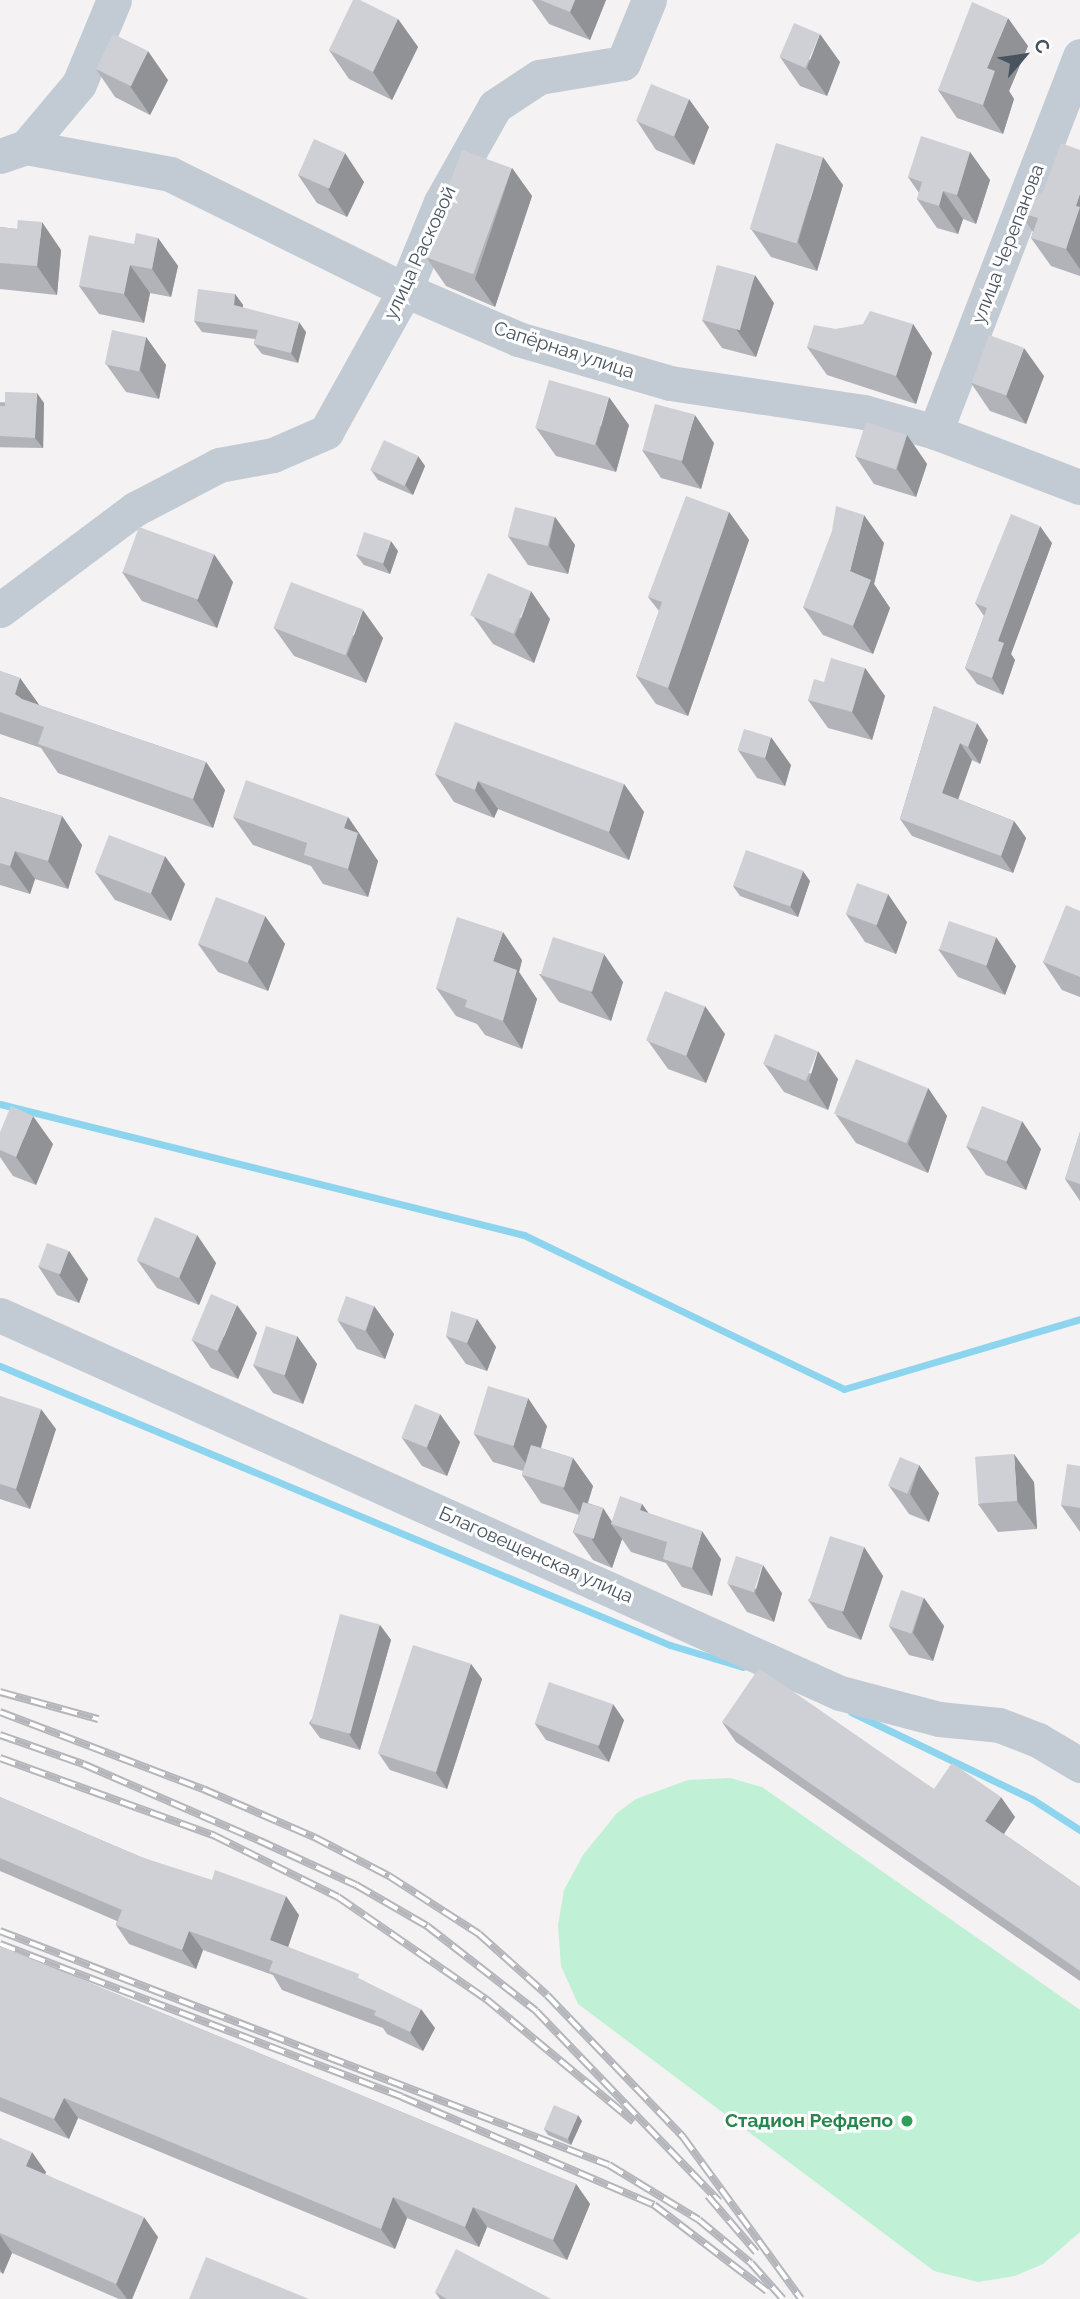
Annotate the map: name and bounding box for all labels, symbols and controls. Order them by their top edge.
north arrow [989,21,1059,91]
text: С [1030,35,1055,57]
street label: улица Черепанова [967,161,1049,327]
street label: улица Расковой [379,183,461,323]
street label: Сапёрная улица [491,316,637,384]
street label: Благовещенская улица [435,1502,637,1608]
place label: Стадион Рефдепо [725,2110,893,2132]
marker: Стадион Рефдепо [899,2113,915,2129]

